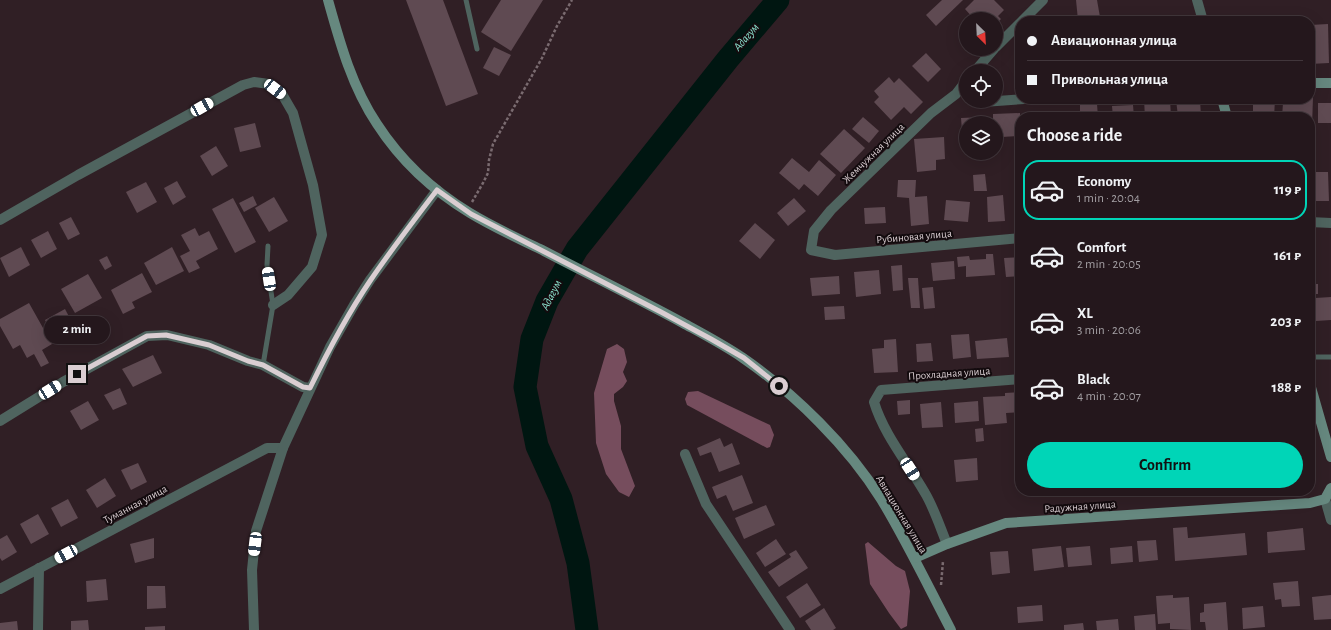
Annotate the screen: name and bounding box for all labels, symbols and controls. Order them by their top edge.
north arrow [959,12,1003,56]
map controls [959,12,1003,160]
water label: Адагум [730,21,761,54]
text: Авиационная улица [1051,33,1177,48]
button: locate [959,64,1003,108]
text: Привольная улица [1051,72,1168,87]
car [262,77,288,101]
car [189,96,215,118]
button: layers [959,116,1003,160]
street label: Жемчужная улица [840,121,906,186]
text: Choose a ride [1027,127,1122,145]
icon: car [1029,172,1065,208]
text: Economy [1077,174,1131,189]
text: 119 ₽ [1274,182,1301,197]
text: 1 min · 20:04 [1077,192,1140,205]
street label: Рубиновая улица [876,228,952,245]
icon: car [1029,238,1065,274]
text: Comfort [1077,240,1126,255]
text: 161 ₽ [1274,248,1301,263]
text: 2 min · 20:05 [1077,258,1141,271]
car [261,266,277,292]
water label: Адагум [538,278,564,313]
icon: car [1029,304,1065,340]
text: XL [1077,306,1093,321]
text: 203 ₽ [1270,314,1301,329]
callout: 2 min [44,316,110,344]
text: 2 min [63,323,91,336]
text: 3 min · 20:06 [1077,324,1141,337]
route end [68,365,86,383]
street label: Прохладная улица [908,365,991,382]
icon: car [1029,370,1065,406]
text: Black [1077,372,1110,387]
route start [770,377,788,395]
car [37,379,63,401]
text: 188 ₽ [1272,380,1301,395]
text: 4 min · 20:07 [1077,390,1141,403]
button: Confirm [1027,442,1303,488]
car [898,456,922,482]
street label: Авиационная улица [874,473,929,555]
street label: Туманная улица [102,483,169,526]
street label: Радужная улица [1044,499,1116,514]
car [248,531,262,557]
car [53,543,79,565]

